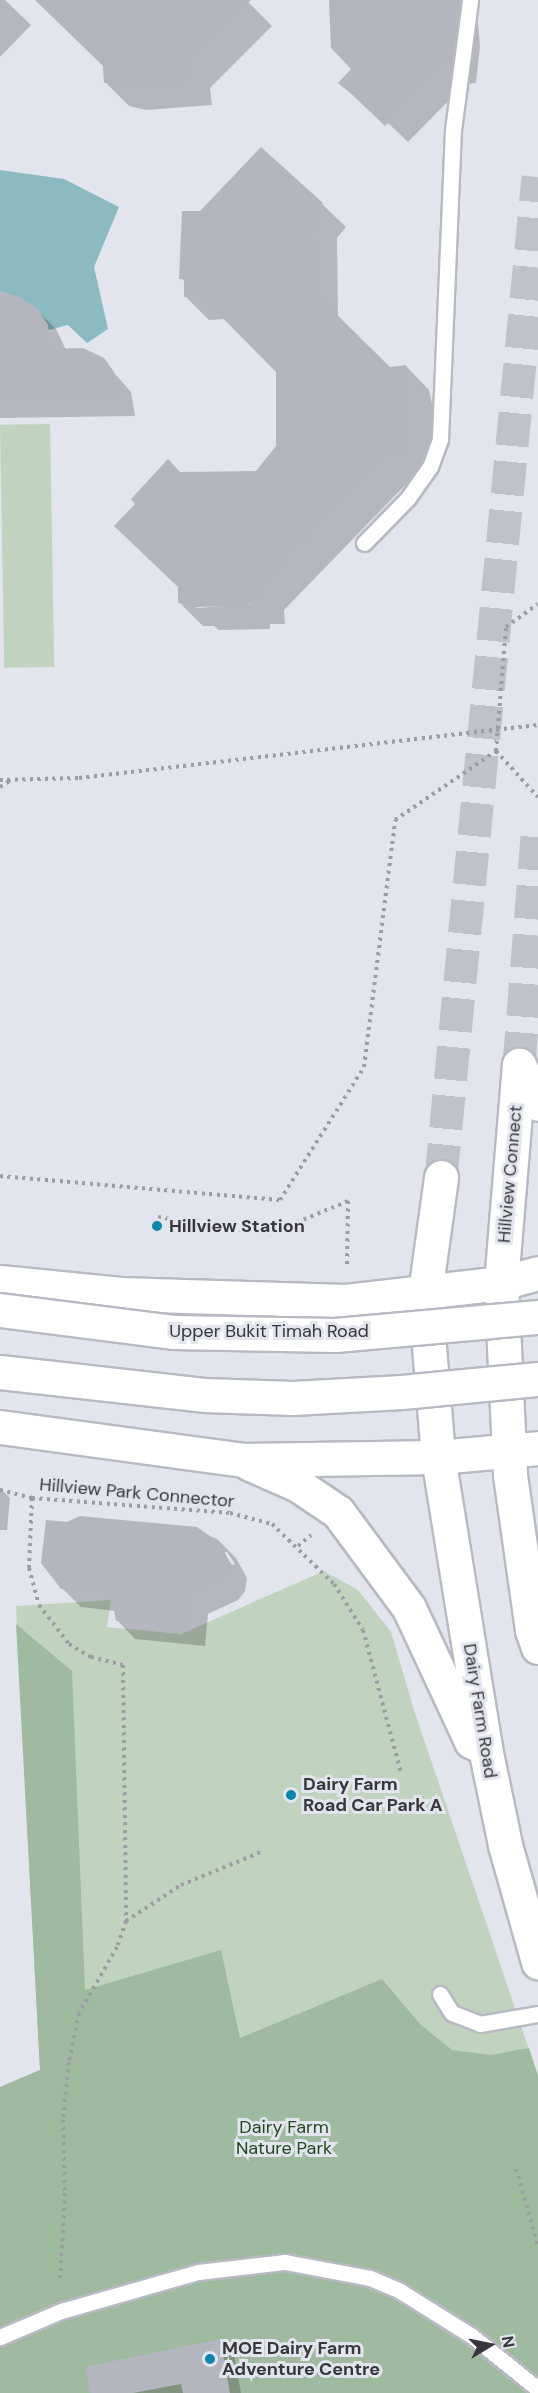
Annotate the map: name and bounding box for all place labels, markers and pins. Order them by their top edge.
place label: Hillview Station [169,1215,305,1237]
marker: Hillview Station [150,1219,164,1233]
place label: Dairy Farm Road Car Park A [303,1774,443,1816]
marker: Dairy Farm Road Car Park A [284,1788,298,1802]
place label: MOE Dairy Farm Adventure Centre [222,2338,380,2380]
marker: MOE Dairy Farm Adventure Centre [203,2352,217,2366]

